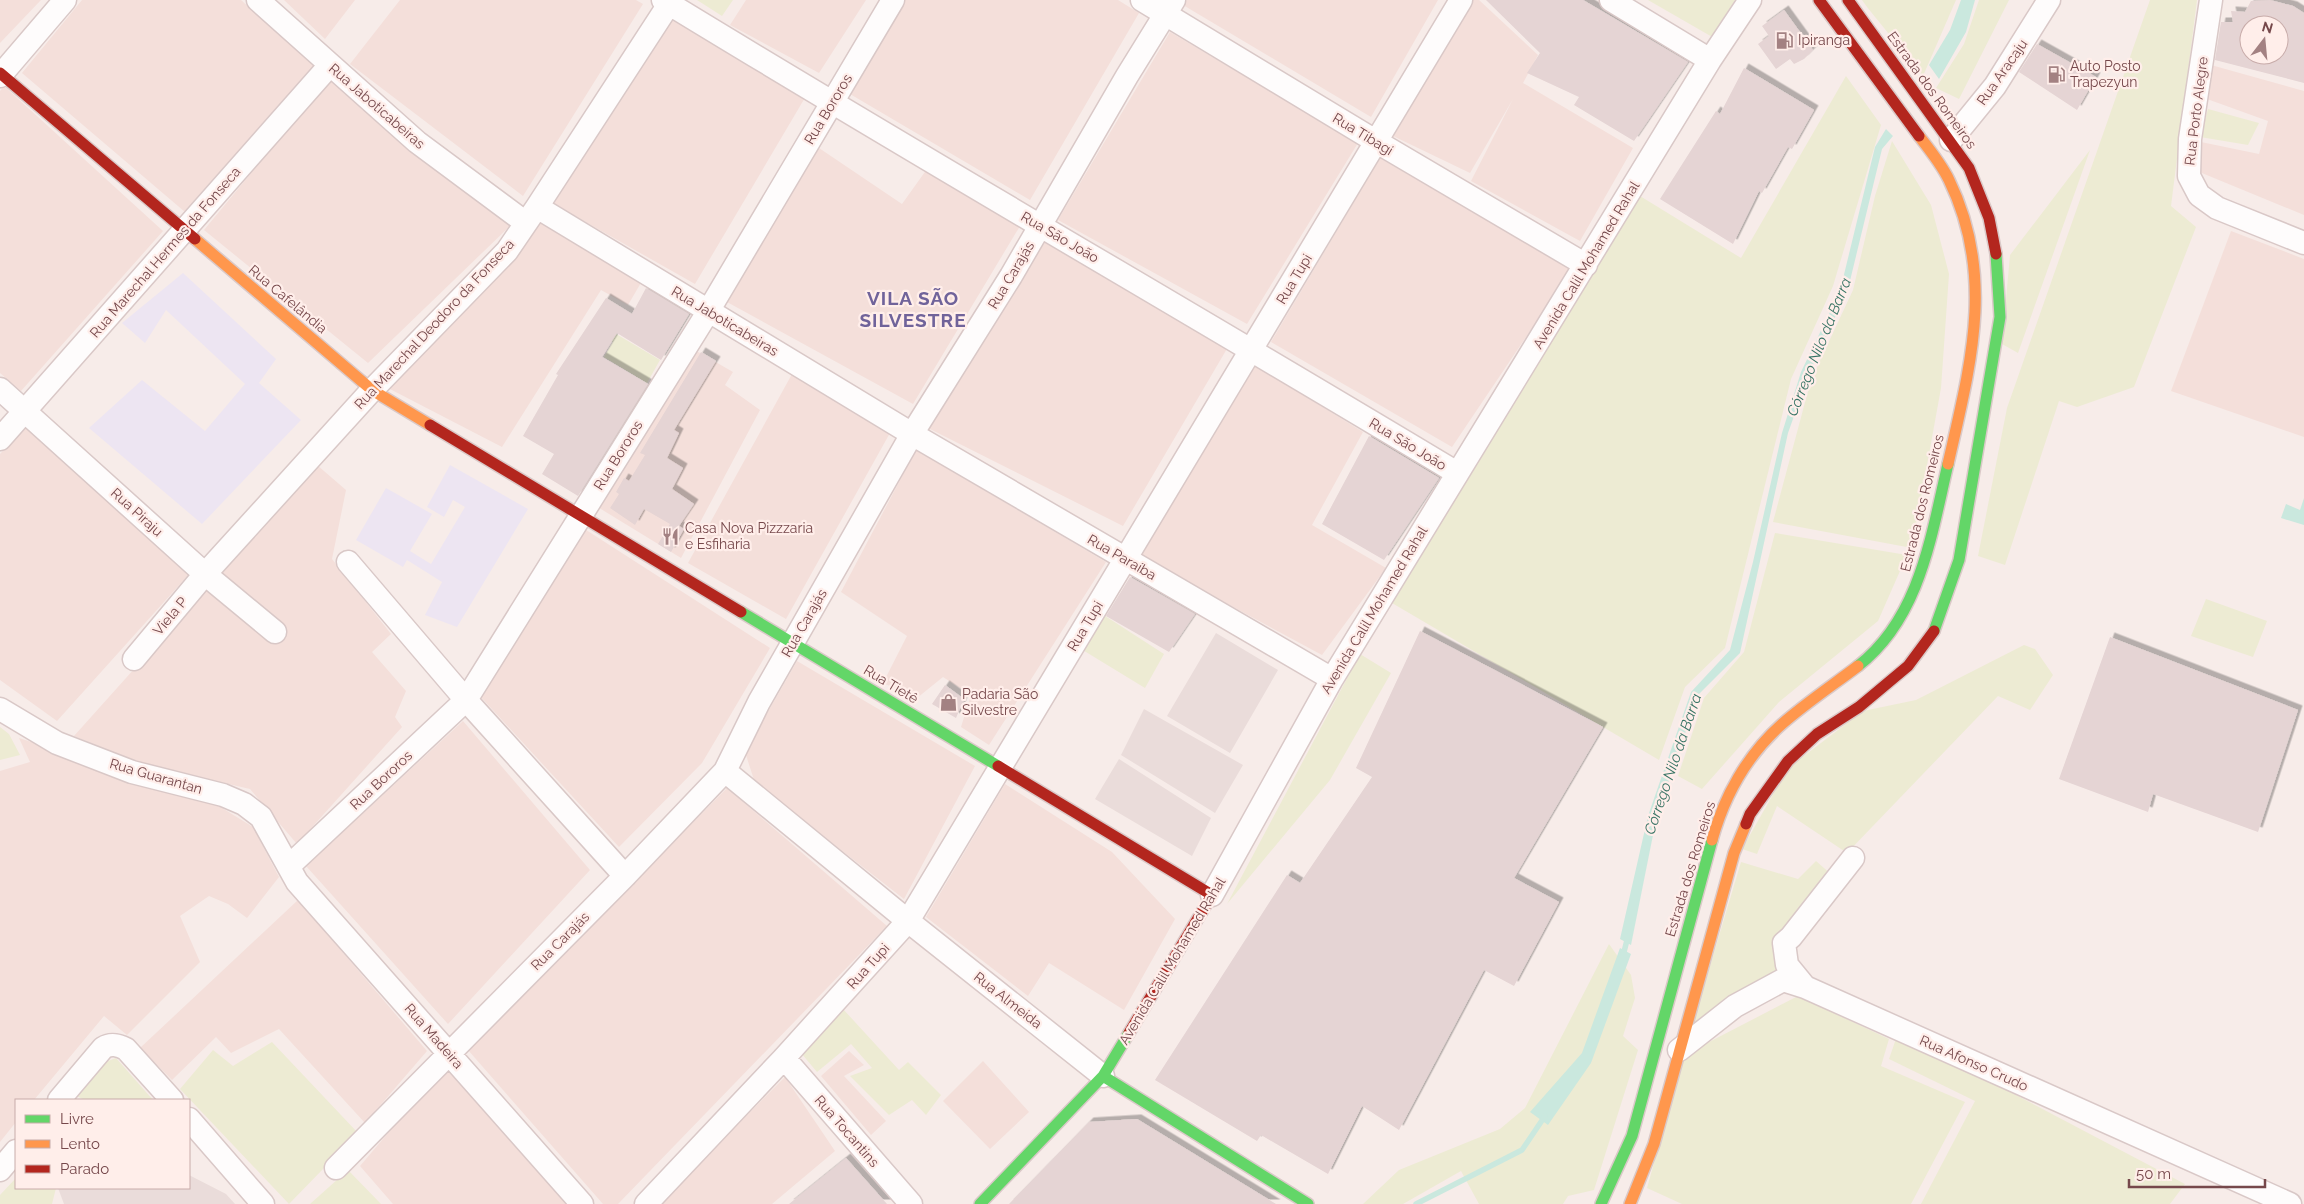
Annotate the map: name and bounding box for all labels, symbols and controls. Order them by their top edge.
north arrow [2239,15,2289,65]
text: N [2260,18,2275,37]
street label: Estrada dos Romeiros [1884,28,1980,152]
fuel station icon: Ipiranga [1774,30,1794,50]
place label: Ipiranga [1798,32,1850,48]
street label: Rua Aracaju [1973,36,2031,108]
street label: Rua Porto Alegre [2181,56,2211,166]
place label: Auto Posto Trapezyun [2070,58,2141,90]
street label: Rua Jaboticabeiras [326,60,428,152]
fuel station icon: Auto Posto Trapezyun [2046,64,2066,84]
street label: Rua Bororos [801,71,855,147]
street label: Rua Tibagi [1330,110,1396,158]
street label: Rua Marechal Hermes da Fonseca [86,163,244,341]
street label: Avenida Calil Mohamed Rahal [1530,178,1643,352]
street label: Rua São João [1018,208,1102,266]
street label: Rua Marechal Deodoro da Fonseca [351,236,517,412]
street label: Rua Carajás [985,238,1038,312]
street label: Rua Tupi [1273,251,1315,307]
street label: Rua Cafelândia [246,262,330,336]
water label: Córrego Nilo da Barra [1783,275,1855,419]
street label: Rua Jaboticabeiras [669,283,781,359]
district label: VILA SÃO SILVESTRE [859,287,967,331]
street label: Rua São João [1367,415,1449,473]
street label: Rua Bororos [590,417,646,493]
street label: Estrada dos Romeiros [1897,432,1947,573]
street label: Rua Piraju [108,485,166,539]
place label: Casa Nova Pizzzaria e Esfiharia [685,520,813,552]
street label: Avenida Calil Mohamed Rahal [1318,523,1431,697]
restaurant icon: Casa Nova Pizzzaria e Esfiharia [661,526,681,546]
street label: Rua Paraíba [1085,531,1159,583]
street label: Rua Carajás [778,586,830,660]
street label: Viela P [150,594,191,638]
street label: Rua Tupi [1064,598,1106,654]
street label: Rua Tietê [861,662,921,706]
place label: Padaria São Silvestre [962,686,1038,718]
water label: Córrego Nilo da Barra [1640,691,1706,837]
shop icon: Padaria São Silvestre [938,692,958,712]
street label: Rua Bororos [347,747,416,813]
street label: Rua Guarantan [108,755,204,797]
street label: Estrada dos Romeiros [1662,799,1718,939]
street label: Avenida Calil Mohamed Rahal [1116,874,1229,1048]
street label: Rua Carajás [528,908,593,973]
street label: Rua Tupi [843,940,893,992]
street label: Rua Almeida [971,968,1045,1032]
street label: Rua Madeira [401,1000,467,1072]
street label: Rua Afonso Crudo [1917,1032,2031,1094]
street label: Rua Tocantins [812,1092,883,1170]
legend [15,1099,190,1189]
text: Livre [60,1110,94,1128]
text: Lento [60,1135,100,1153]
scale bar [2129,1156,2265,1188]
text: Parado [60,1160,109,1178]
text: 50 m [2136,1165,2171,1183]

